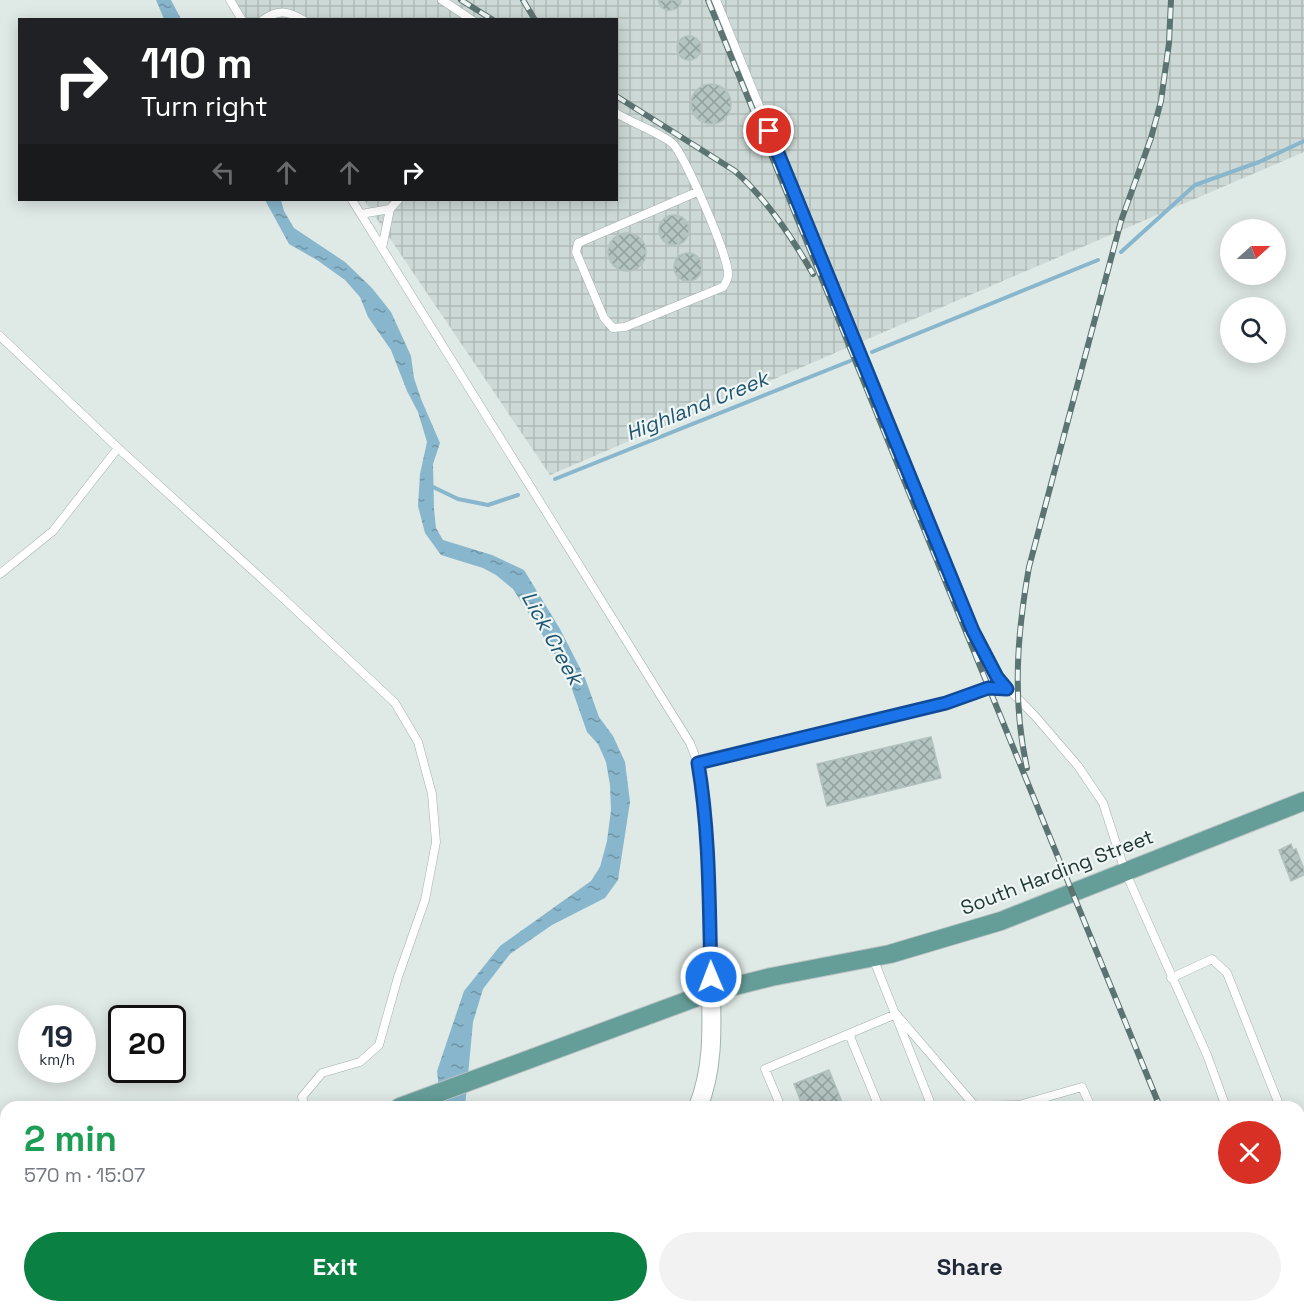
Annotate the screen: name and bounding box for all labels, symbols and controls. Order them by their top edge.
text: 110 m [141,37,253,90]
icon: right [42,42,120,120]
text: Turn right [141,89,268,124]
pin [743,105,794,156]
icon: arrive [752,114,785,147]
icon: left [207,156,240,189]
icon: ahead [270,156,303,189]
icon: ahead [333,156,366,189]
icon: right [396,156,429,189]
north arrow [1220,219,1286,285]
map controls [1220,219,1286,363]
button: search [1220,297,1286,363]
water label: Highland Creek [622,364,775,446]
water label: Lick Creek [516,586,591,692]
street label: South Harding Street [957,823,1157,921]
position arrow [679,945,743,1009]
speed limit sign: 20 [108,1005,186,1083]
text: 19 [41,1017,73,1056]
text: km/h [39,1050,75,1069]
text: 2 min [24,1116,117,1162]
button: close [1218,1121,1281,1184]
text: 570 m · 15:07 [24,1162,145,1188]
button: Exit [24,1232,647,1301]
button: Share [659,1232,1281,1301]

